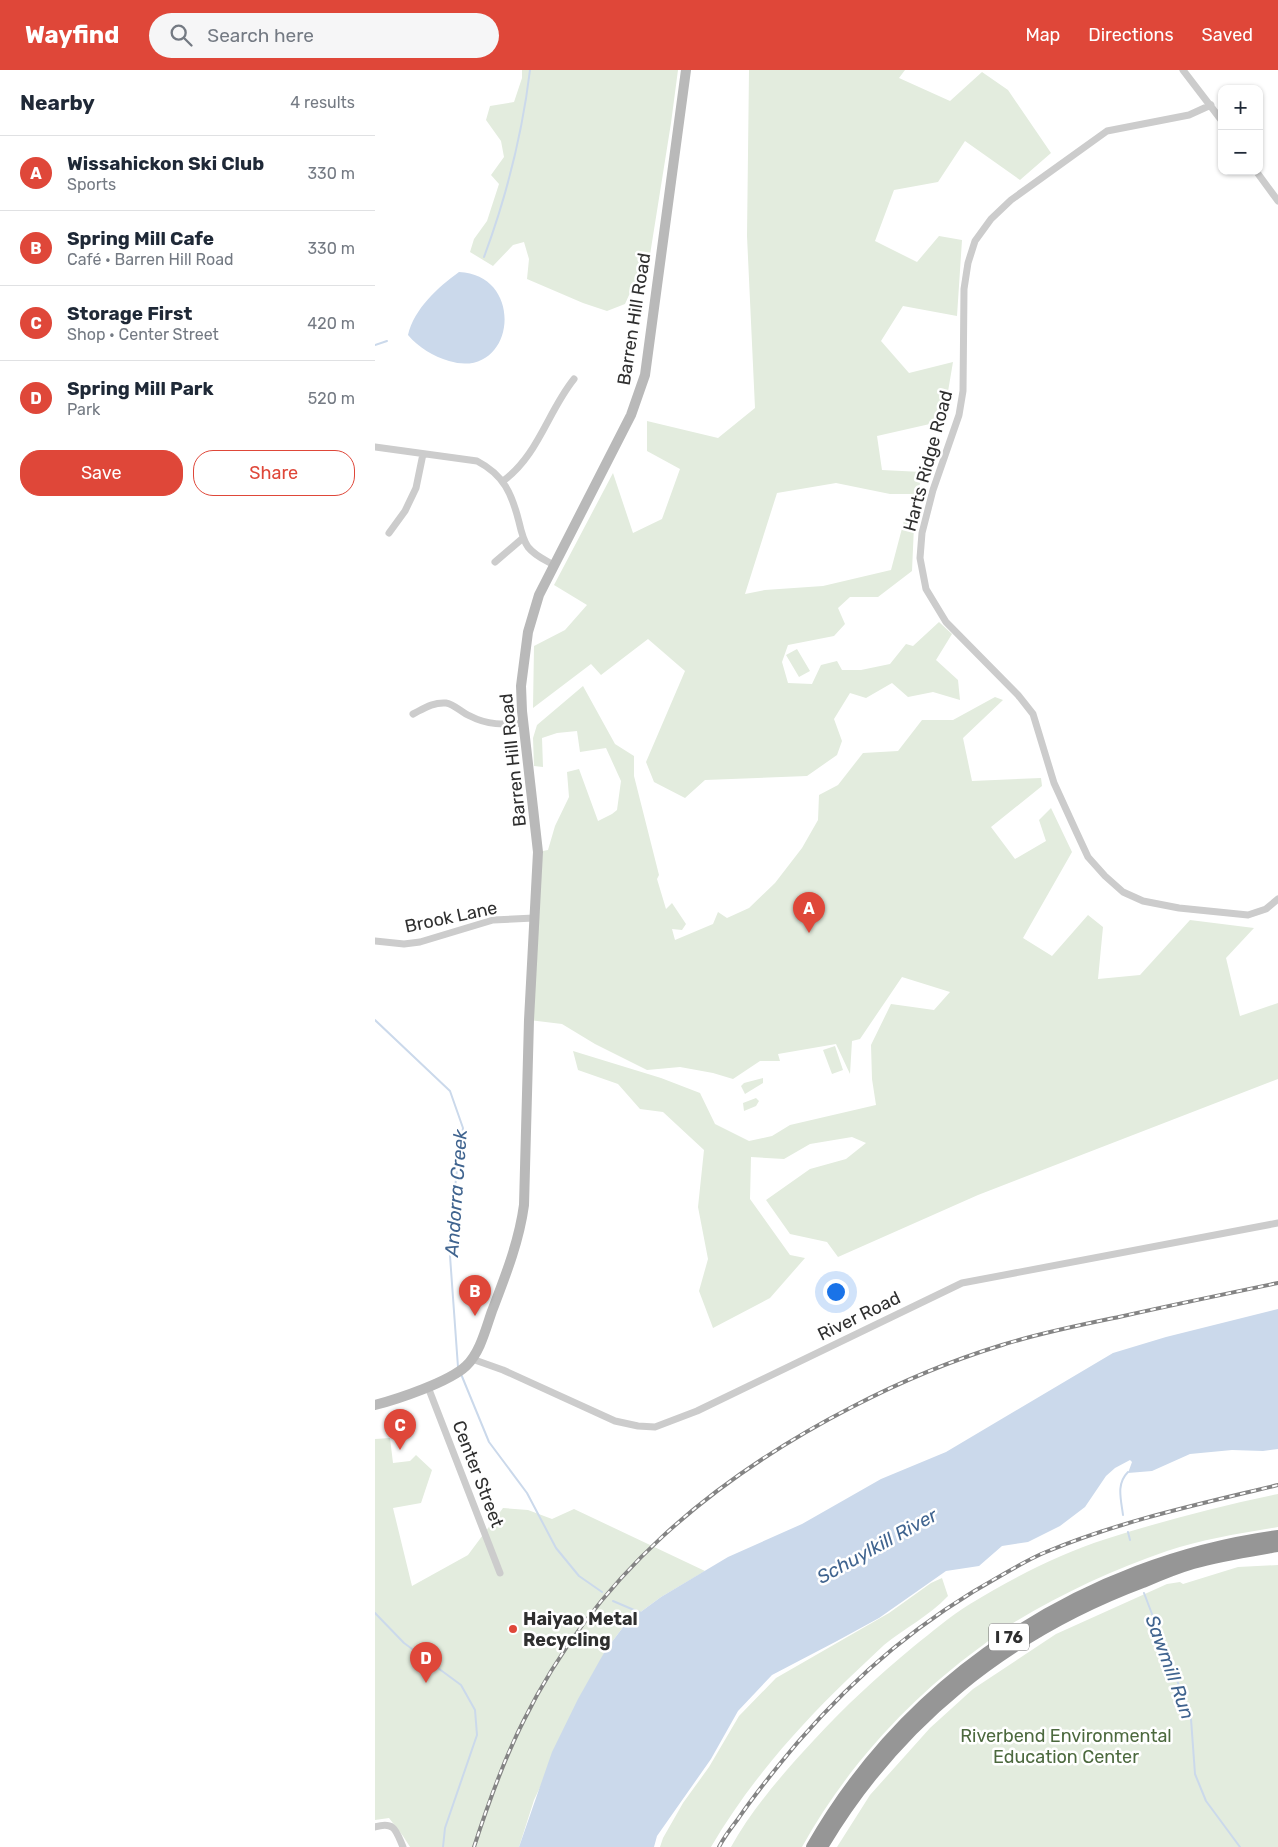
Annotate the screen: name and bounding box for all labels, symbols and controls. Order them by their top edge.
search box [149,13,499,58]
text: Wayfind [25,21,119,49]
icon: search [167,21,195,49]
text: Search here [207,24,314,47]
text: Map [1025,24,1060,46]
text: Directions [1088,24,1174,46]
text: Saved [1202,24,1253,46]
map controls [1218,85,1263,175]
button: + [1218,85,1263,130]
text: Nearby [20,90,95,115]
text: 4 results [290,93,355,112]
button: − [1218,130,1263,175]
text: Wissahickon Ski Club [67,152,264,175]
text: A [30,164,42,183]
text: 330 m [307,164,355,183]
text: Sports [67,175,116,194]
text: Spring Mill Cafe [67,227,214,250]
text: B [30,239,42,258]
text: 330 m [307,239,355,258]
text: Café · Barren Hill Road [67,250,234,269]
street label: Barren Hill Road [613,251,655,387]
text: Storage First [67,302,192,325]
text: C [30,314,42,333]
text: 420 m [307,314,355,333]
text: Shop · Center Street [67,325,219,344]
text: Spring Mill Park [67,377,214,400]
street label: Harts Ridge Road [899,388,957,534]
text: D [30,389,42,408]
text: 520 m [308,389,355,408]
text: Park [67,400,100,419]
button: Save [20,450,183,496]
button: Share [193,450,355,496]
street label: Barren Hill Road [495,692,531,828]
pin: A [793,892,825,933]
street label: Brook Lane [403,896,499,938]
water label: Andorra Creek [440,1128,472,1258]
pin: B [459,1275,491,1316]
your location [823,1279,849,1305]
street label: River Road [814,1287,904,1345]
pin: C [384,1409,416,1450]
street label: Center Street [448,1417,508,1531]
water label: Schuylkill River [813,1503,942,1589]
place label: Haiyao Metal Recycling [523,1608,638,1651]
water label: Sawmill Run [1141,1612,1199,1722]
marker: Haiyao Metal Recycling [507,1623,519,1635]
road number: I 76 [989,1624,1029,1650]
pin: D [410,1642,442,1683]
park label: Riverbend Environmental Education Center [960,1725,1172,1768]

